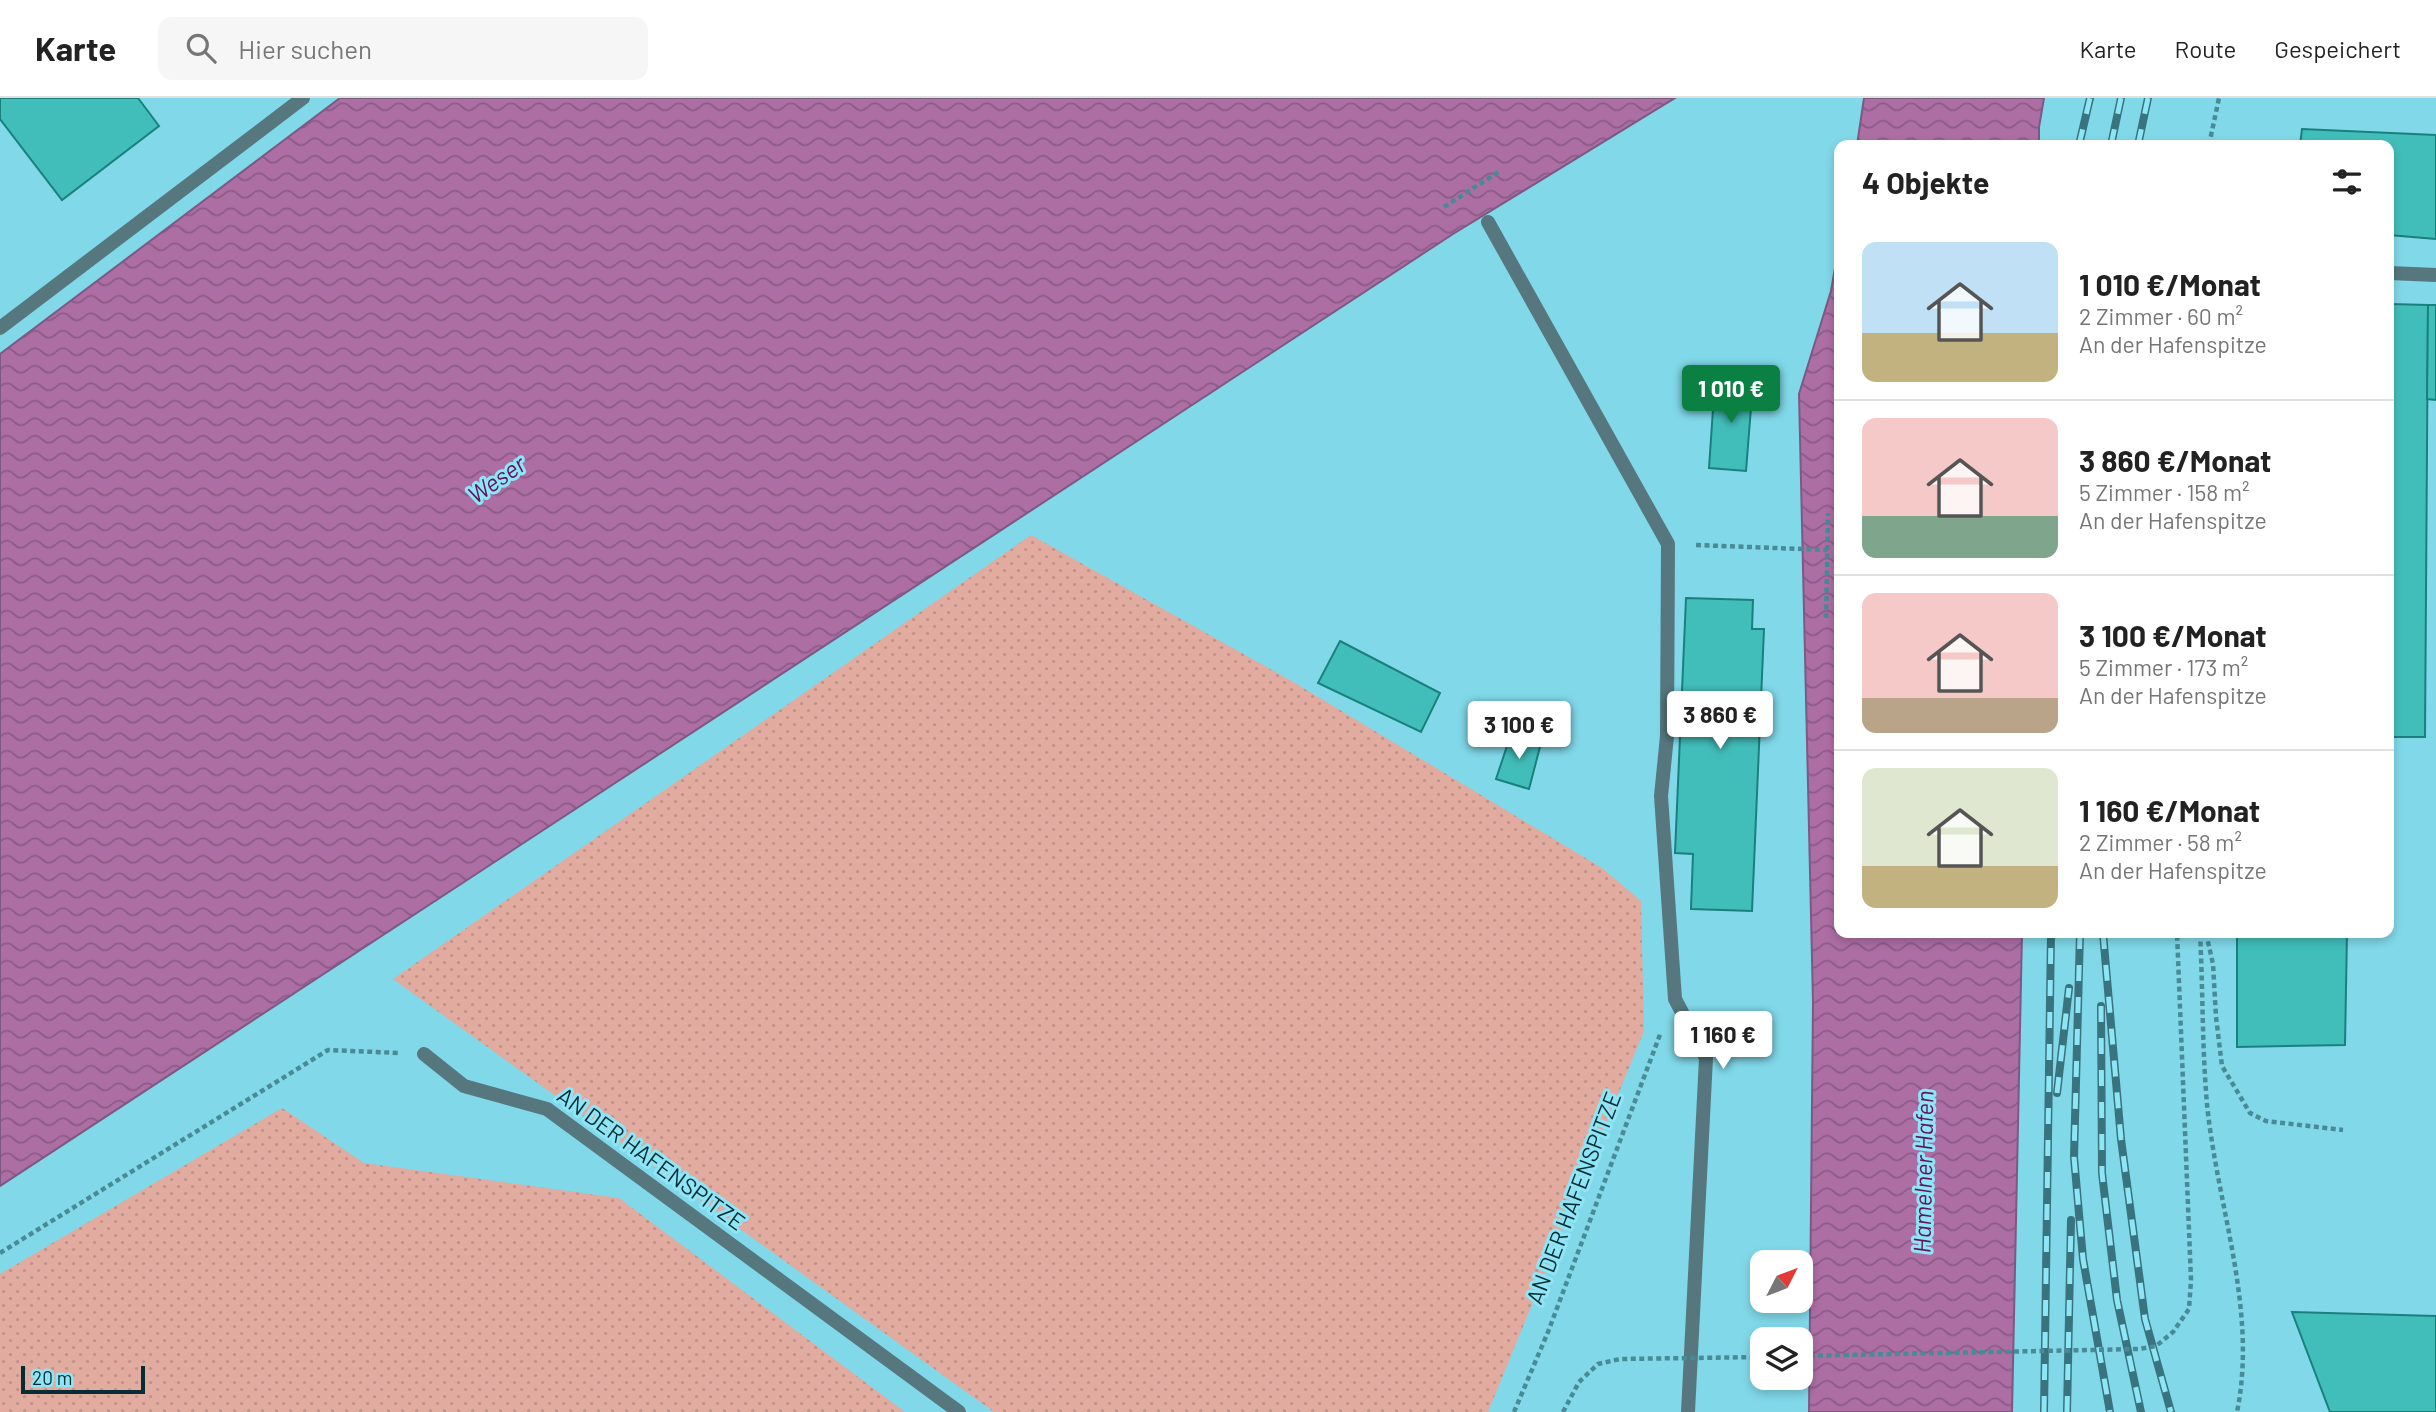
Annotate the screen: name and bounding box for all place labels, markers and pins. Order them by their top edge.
pin: 1 010 € [1666,366,1796,425]
pin: 3 860 € [1655,692,1785,751]
pin: 3 100 € [1454,702,1584,761]
pin: 1 160 € [1658,1012,1788,1071]

